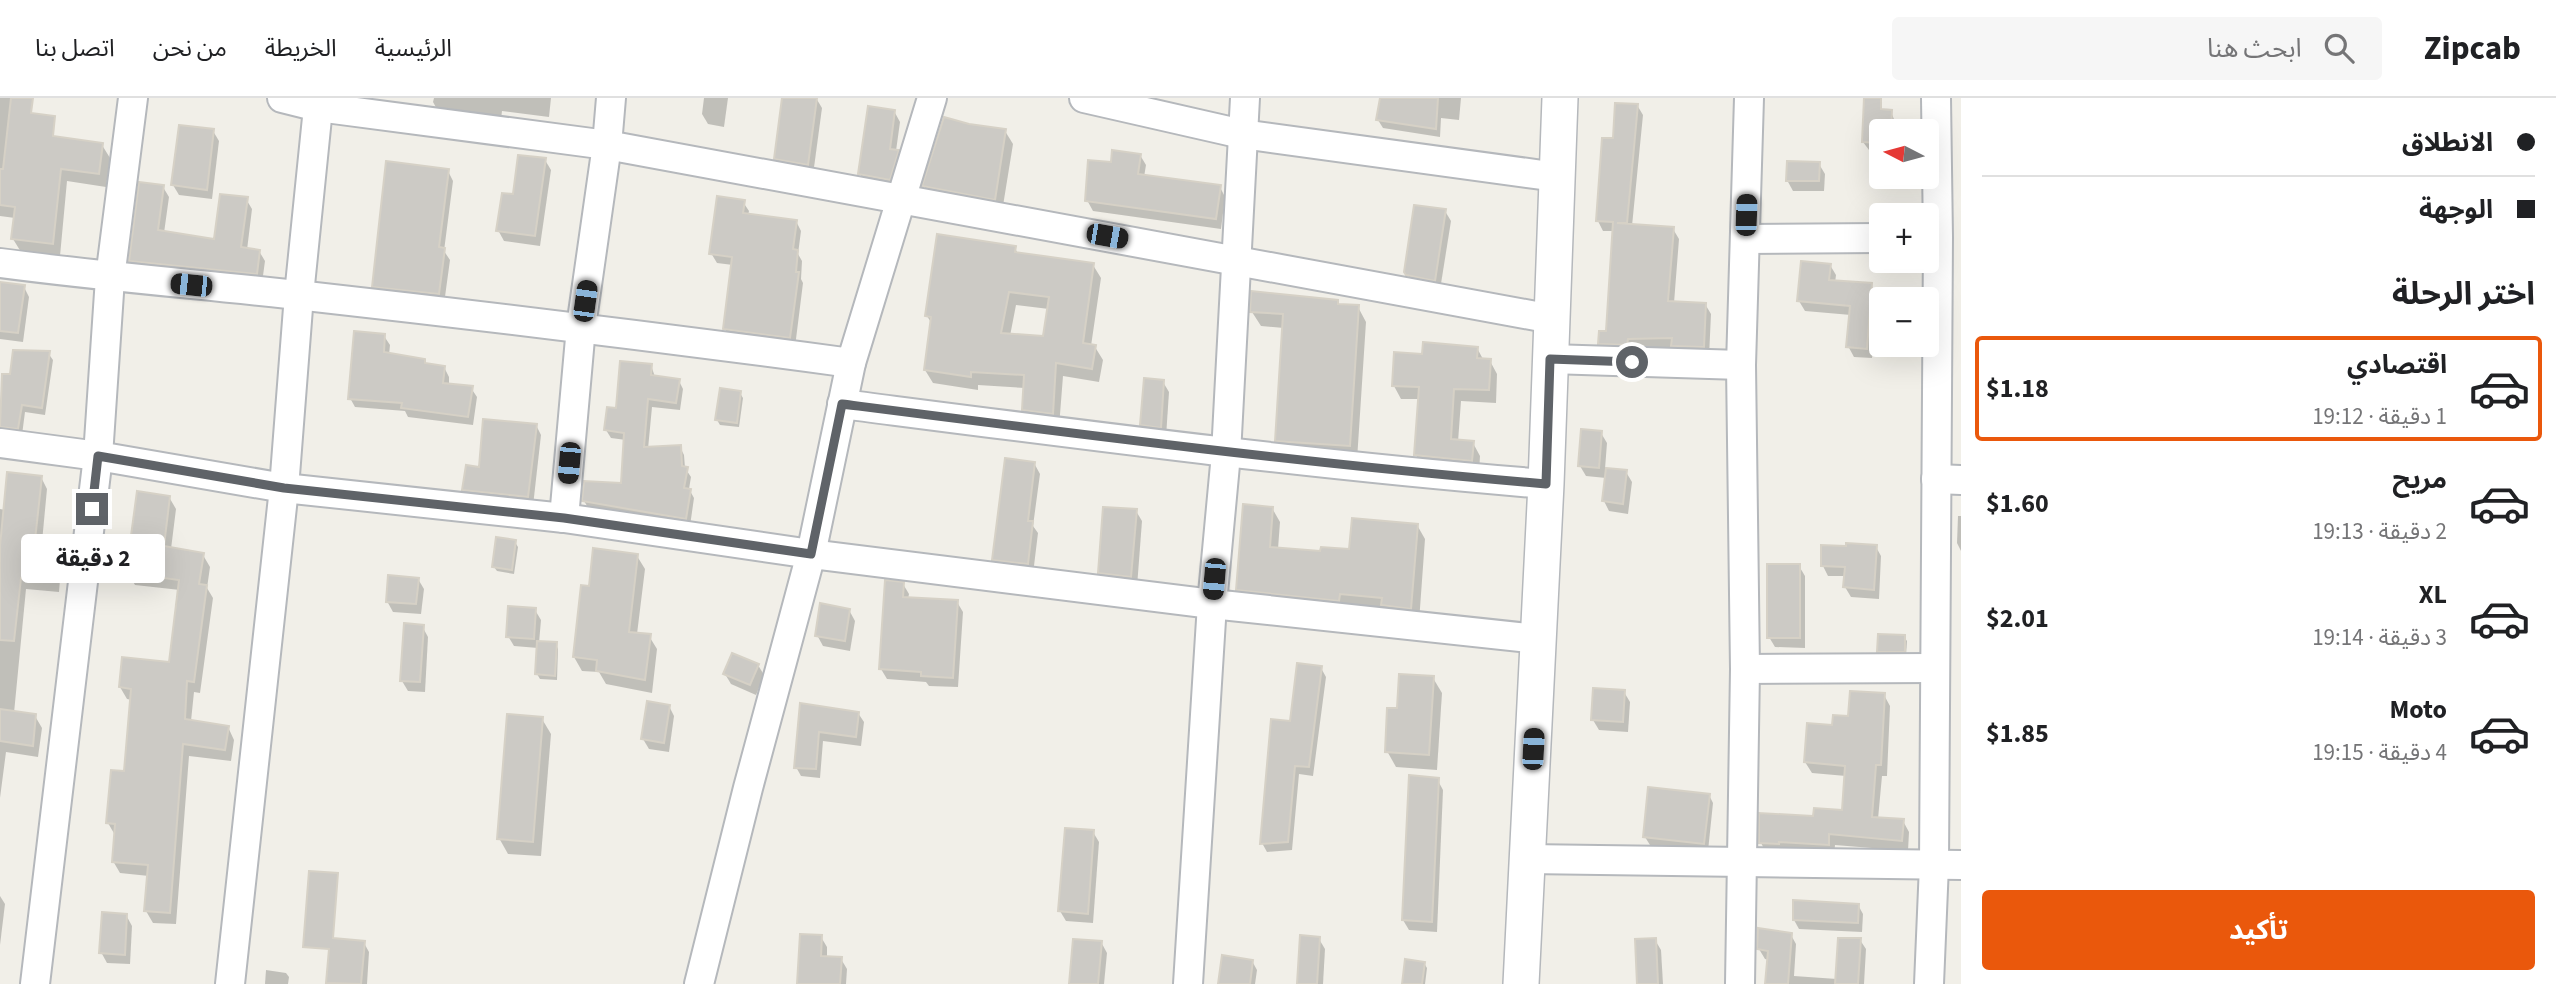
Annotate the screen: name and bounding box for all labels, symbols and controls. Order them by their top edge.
search box [1892,17,2382,80]
text: Zipcab [2424,25,2521,72]
icon: search [2320,29,2358,67]
text: ابحث هنا [2207,30,2302,67]
text: اتصل بنا [35,31,115,66]
text: من نحن [153,31,227,66]
text: الخريطة [265,31,337,66]
text: الرئيسية [375,31,452,66]
north arrow [1869,119,1939,189]
map controls [1869,119,1939,357]
text: الانطلاق [2402,124,2493,161]
text: الوجهة [2419,191,2493,228]
car [1735,194,1758,236]
button: + [1869,203,1939,273]
car [1085,222,1130,250]
text: اختر الرحلة [2392,271,2535,317]
car [170,272,213,298]
car [572,279,599,323]
button: − [1869,287,1939,357]
route start [1616,346,1648,378]
text: اقتصادي [2347,346,2447,383]
icon: car [2468,357,2531,420]
text: $1.18 [1986,370,2049,407]
text: 1 دقيقة · 19:12 [2312,400,2447,433]
car [557,441,582,485]
text: مريح [2392,461,2447,498]
icon: car [2468,472,2531,535]
text: $1.60 [1986,485,2049,522]
route end [76,493,108,525]
text: 2 دقيقة · 19:13 [2312,515,2447,548]
callout: 2 دقيقة [20,534,164,583]
text: 2 دقيقة [56,542,130,575]
car [1202,557,1227,601]
text: XL [2419,576,2447,613]
icon: car [2468,587,2531,650]
text: $2.01 [1986,600,2049,637]
text: 3 دقيقة · 19:14 [2312,621,2447,654]
text: Moto [2390,691,2447,728]
icon: car [2468,702,2531,765]
text: $1.85 [1986,715,2049,752]
car [1522,727,1545,771]
text: 4 دقيقة · 19:15 [2312,736,2447,769]
button: تأكيد [1982,890,2535,970]

